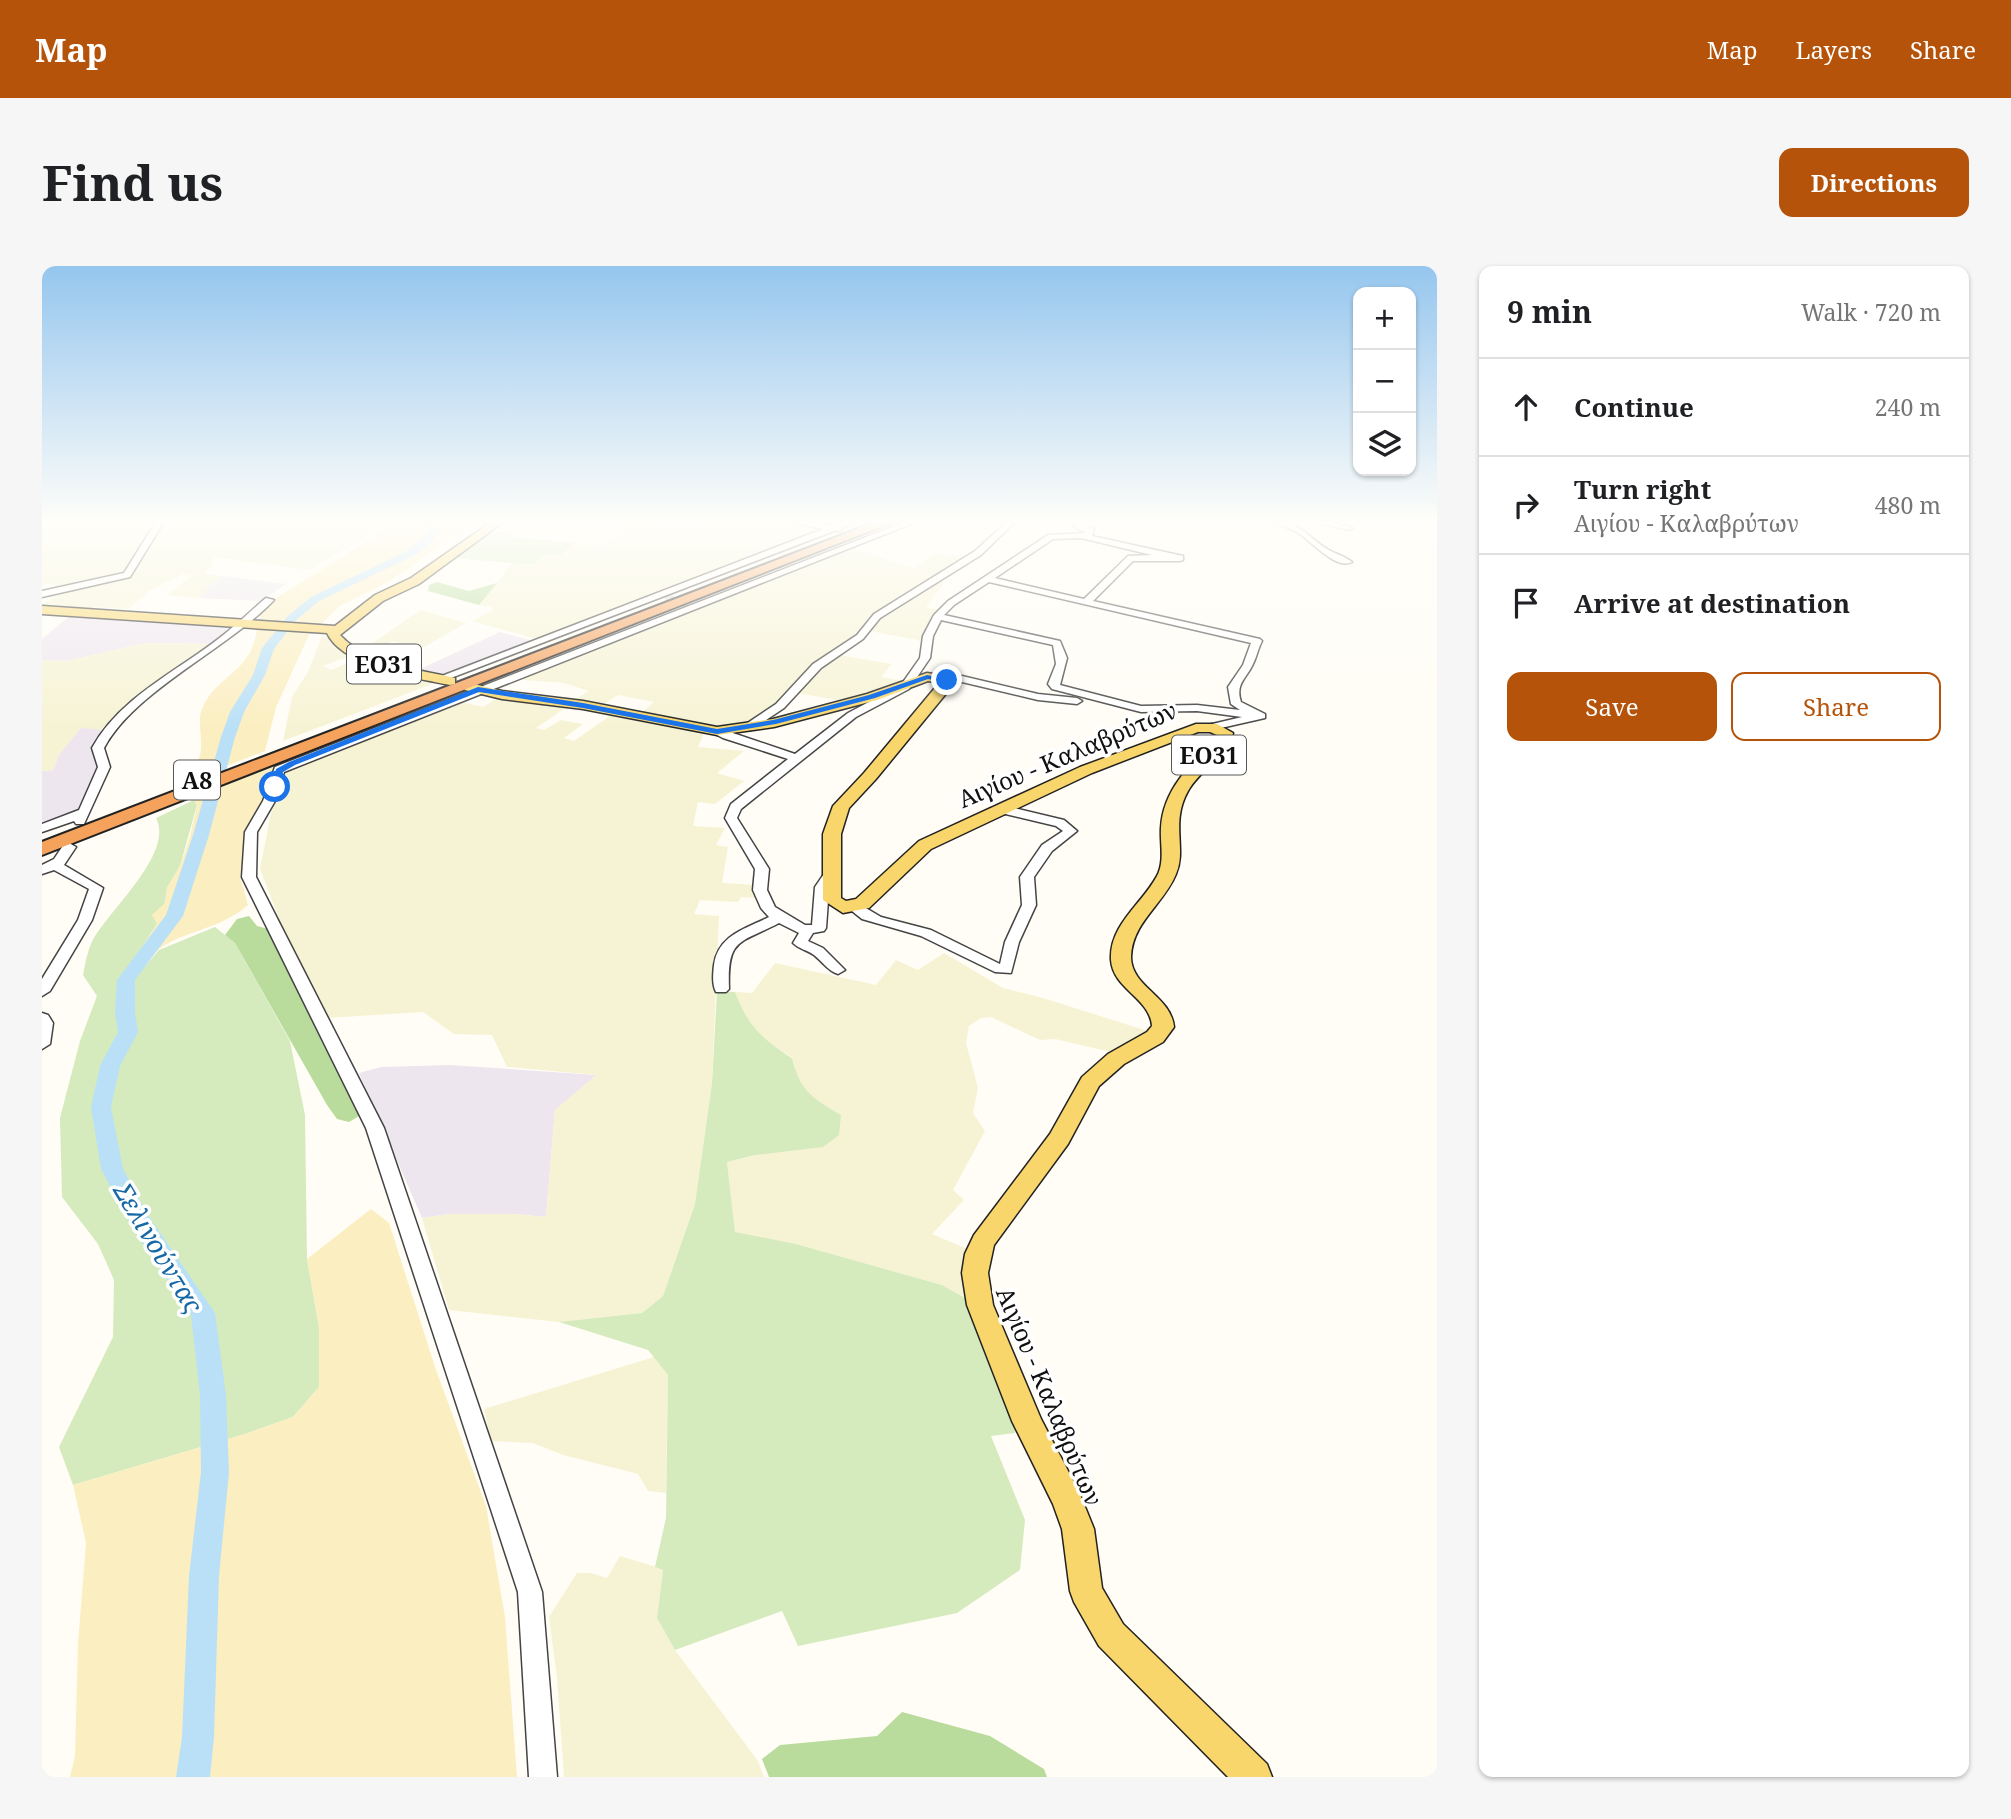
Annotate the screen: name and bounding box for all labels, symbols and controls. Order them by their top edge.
text: Map [35,27,108,72]
text: Map [1707,33,1758,66]
text: Layers [1796,33,1872,66]
text: Share [1910,33,1976,66]
button: Directions [1779,148,1969,217]
text: Find us [42,149,223,215]
map controls [1353,287,1416,476]
button: + [1353,287,1416,350]
text: 9 min [1507,291,1592,332]
text: Walk · 720 m [1801,296,1941,328]
button: − [1353,350,1416,413]
icon: ahead [1507,388,1545,426]
text: Continue [1574,389,1694,425]
text: 240 m [1875,391,1941,423]
button: layers [1353,413,1416,476]
text: Turn right [1574,471,1711,507]
icon: right [1507,486,1545,524]
text: 480 m [1875,489,1941,521]
text: Αιγίου - Καλαβρύτων [1574,507,1799,539]
icon: arrive [1507,584,1545,622]
text: Arrive at destination [1574,585,1850,621]
road number: ΕΟ31 [347,644,421,684]
route end [931,664,962,695]
button: Save [1507,672,1717,741]
button: Share [1731,672,1941,741]
street label: Αιγίου - Καλαβρύτων [953,693,1181,815]
road number: ΕΟ31 [1172,736,1246,775]
road number: Α8 [174,760,220,800]
route start [259,771,290,802]
water label: Σελινούντας [105,1175,212,1320]
street label: Αιγίου - Καλαβρύτων [989,1282,1111,1510]

